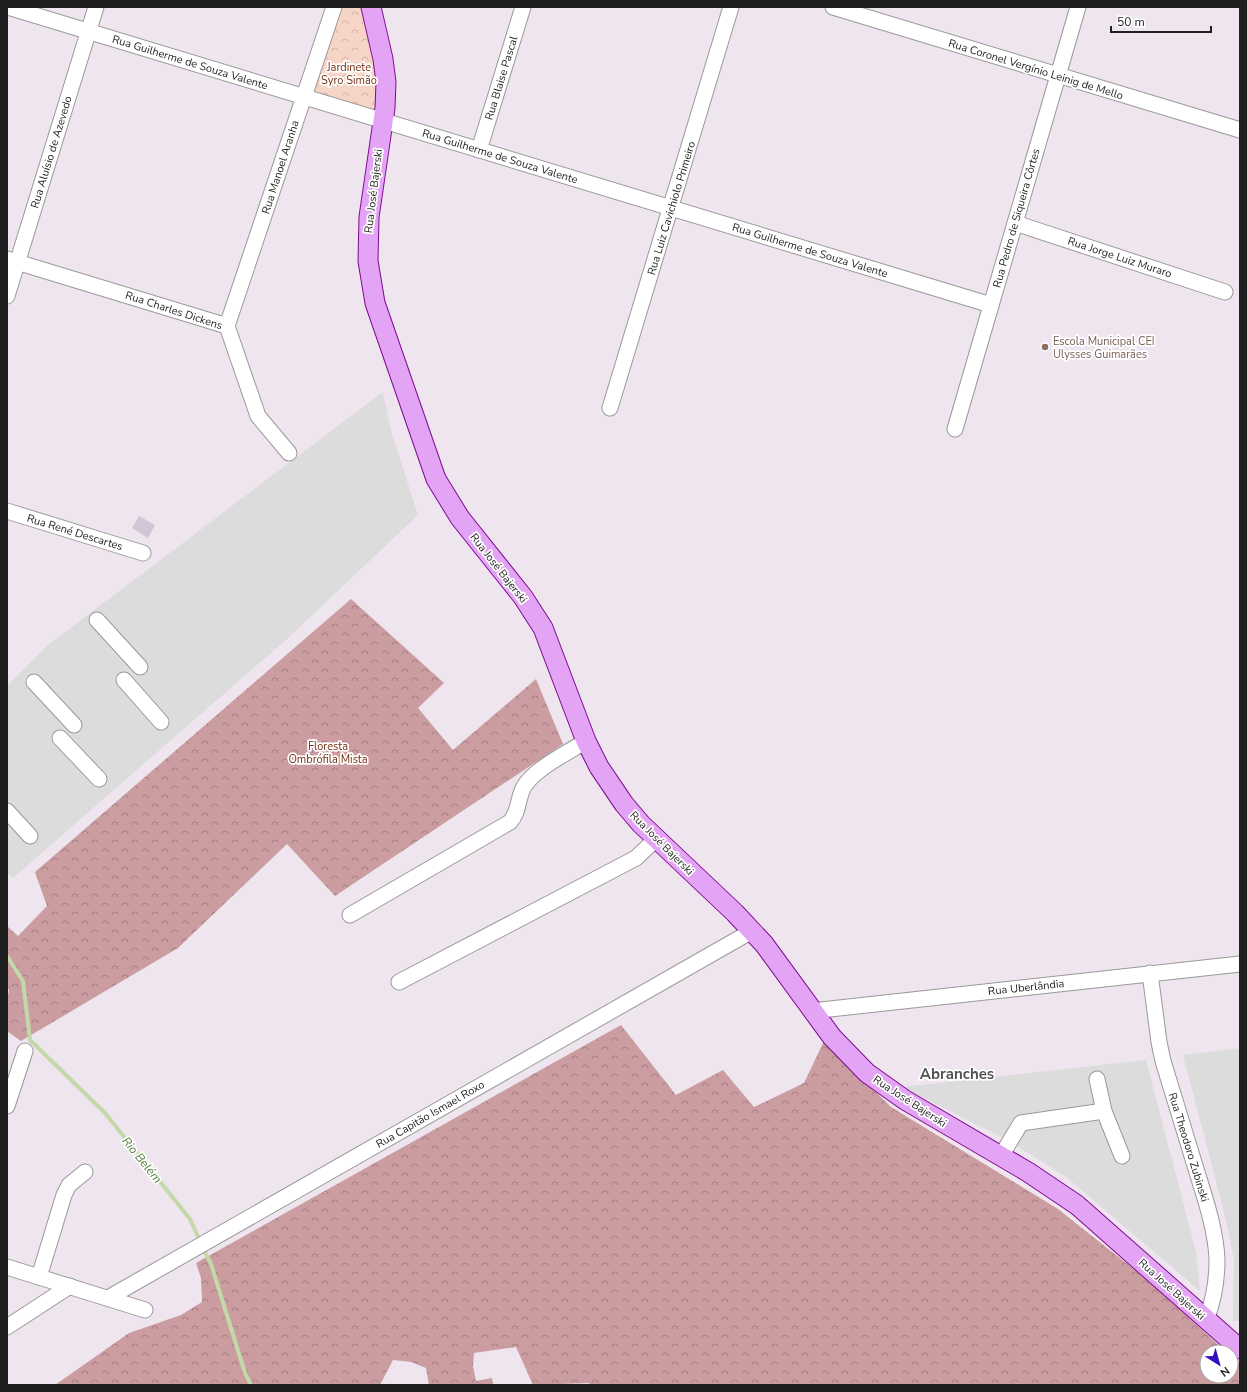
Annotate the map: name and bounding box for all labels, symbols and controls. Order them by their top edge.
scale bar [1111,8,1211,34]
text: 50 m [1117,14,1145,30]
street label: Rua Guilherme de Souza Valente [110,32,270,93]
street label: Rua Blaise Pascal [482,34,522,122]
street label: Rua Coronel Vergínio Leinig de Mello [947,36,1125,103]
park label: Jardinete Syro Simão [321,60,377,88]
street label: Rua Aluísio de Azevedo [27,94,76,210]
street label: Rua Manoel Aranha [258,118,303,216]
street label: Rua Guilherme de Souza Valente [420,126,580,187]
street label: Rua Luiz Cavichiolo Primeiro [644,139,699,277]
street label: Rua Pedro de Siqueira Côrtes [989,147,1044,290]
street label: Rua José Bajerski [361,148,386,234]
street label: Rua Guilherme de Souza Valente [730,220,890,281]
street label: Rua Jorge Luiz Muraro [1066,234,1174,281]
street label: Rua Charles Dickens [123,288,224,333]
place label: Escola Municipal CEI Ulysses Guimarães [1053,334,1155,362]
marker: Escola Municipal CEI Ulysses Guimarães [1040,342,1050,352]
street label: Rua René Descartes [25,511,125,554]
street label: Rua José Bajerski [467,530,531,606]
park label: Floresta Ombrófila Mista [288,739,368,767]
street label: Rua José Bajerski [626,808,697,879]
street label: Rua Uberlândia [987,976,1065,999]
district label: Abranches [920,1064,994,1084]
street label: Rua José Bajerski [870,1072,949,1131]
street label: Rua Capitão Ismael Roxo [373,1077,487,1152]
street label: Rua Theodoro Zubinski [1165,1091,1212,1204]
water label: Rio Belém [118,1134,166,1186]
street label: Rua José Bajerski [1135,1255,1208,1323]
north arrow [1199,1344,1239,1384]
text: N [1217,1363,1233,1380]

